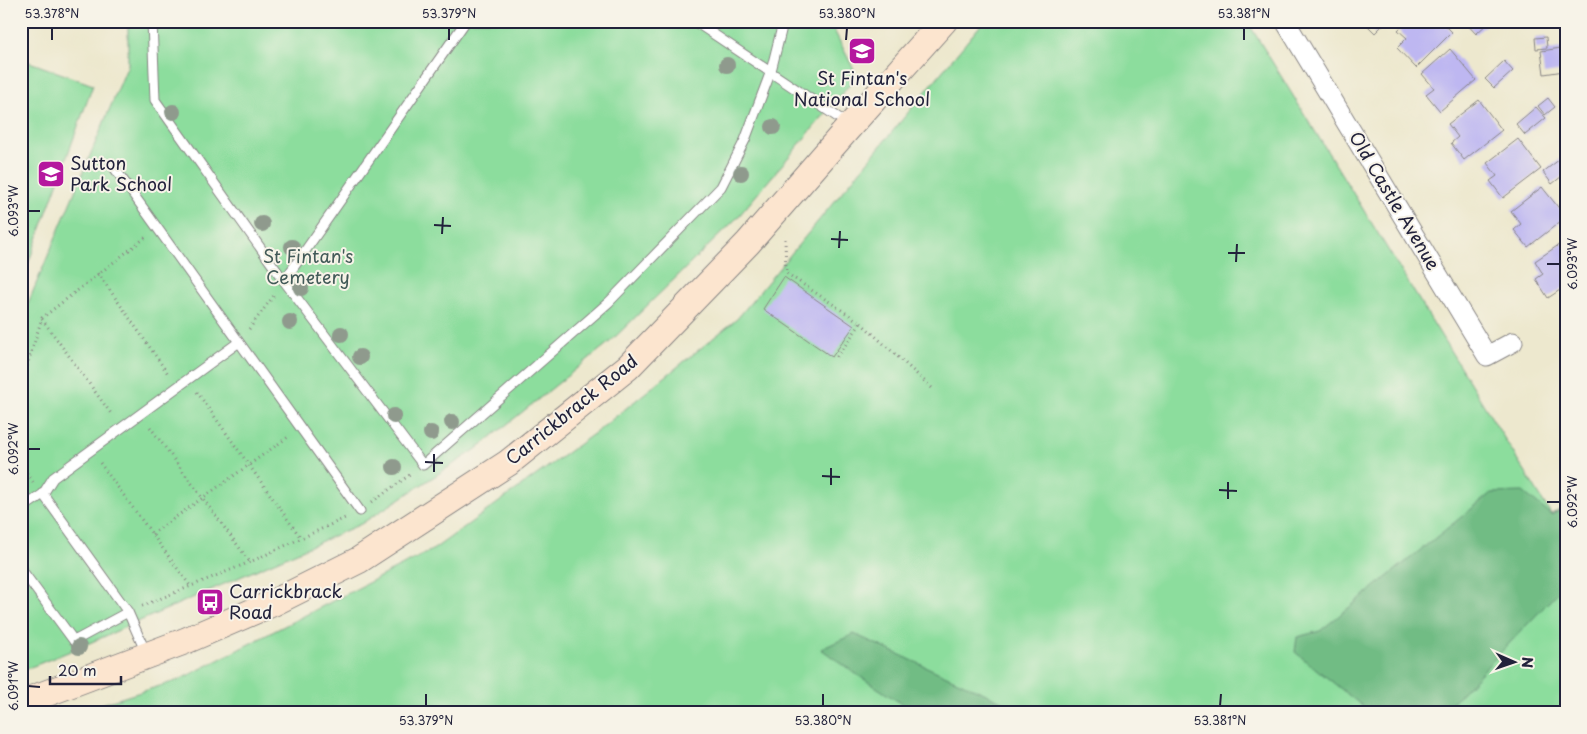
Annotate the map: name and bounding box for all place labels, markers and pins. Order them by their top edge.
school or university icon: St Fintan's National School [847,36,877,66]
place label: St Fintan's National School [794,64,930,112]
place label: Sutton Park School [70,149,172,197]
school or university icon: Sutton Park School [36,159,66,189]
place label: Carrickbrack Road [229,577,343,625]
bus stop icon: Carrickbrack Road [195,587,225,617]

